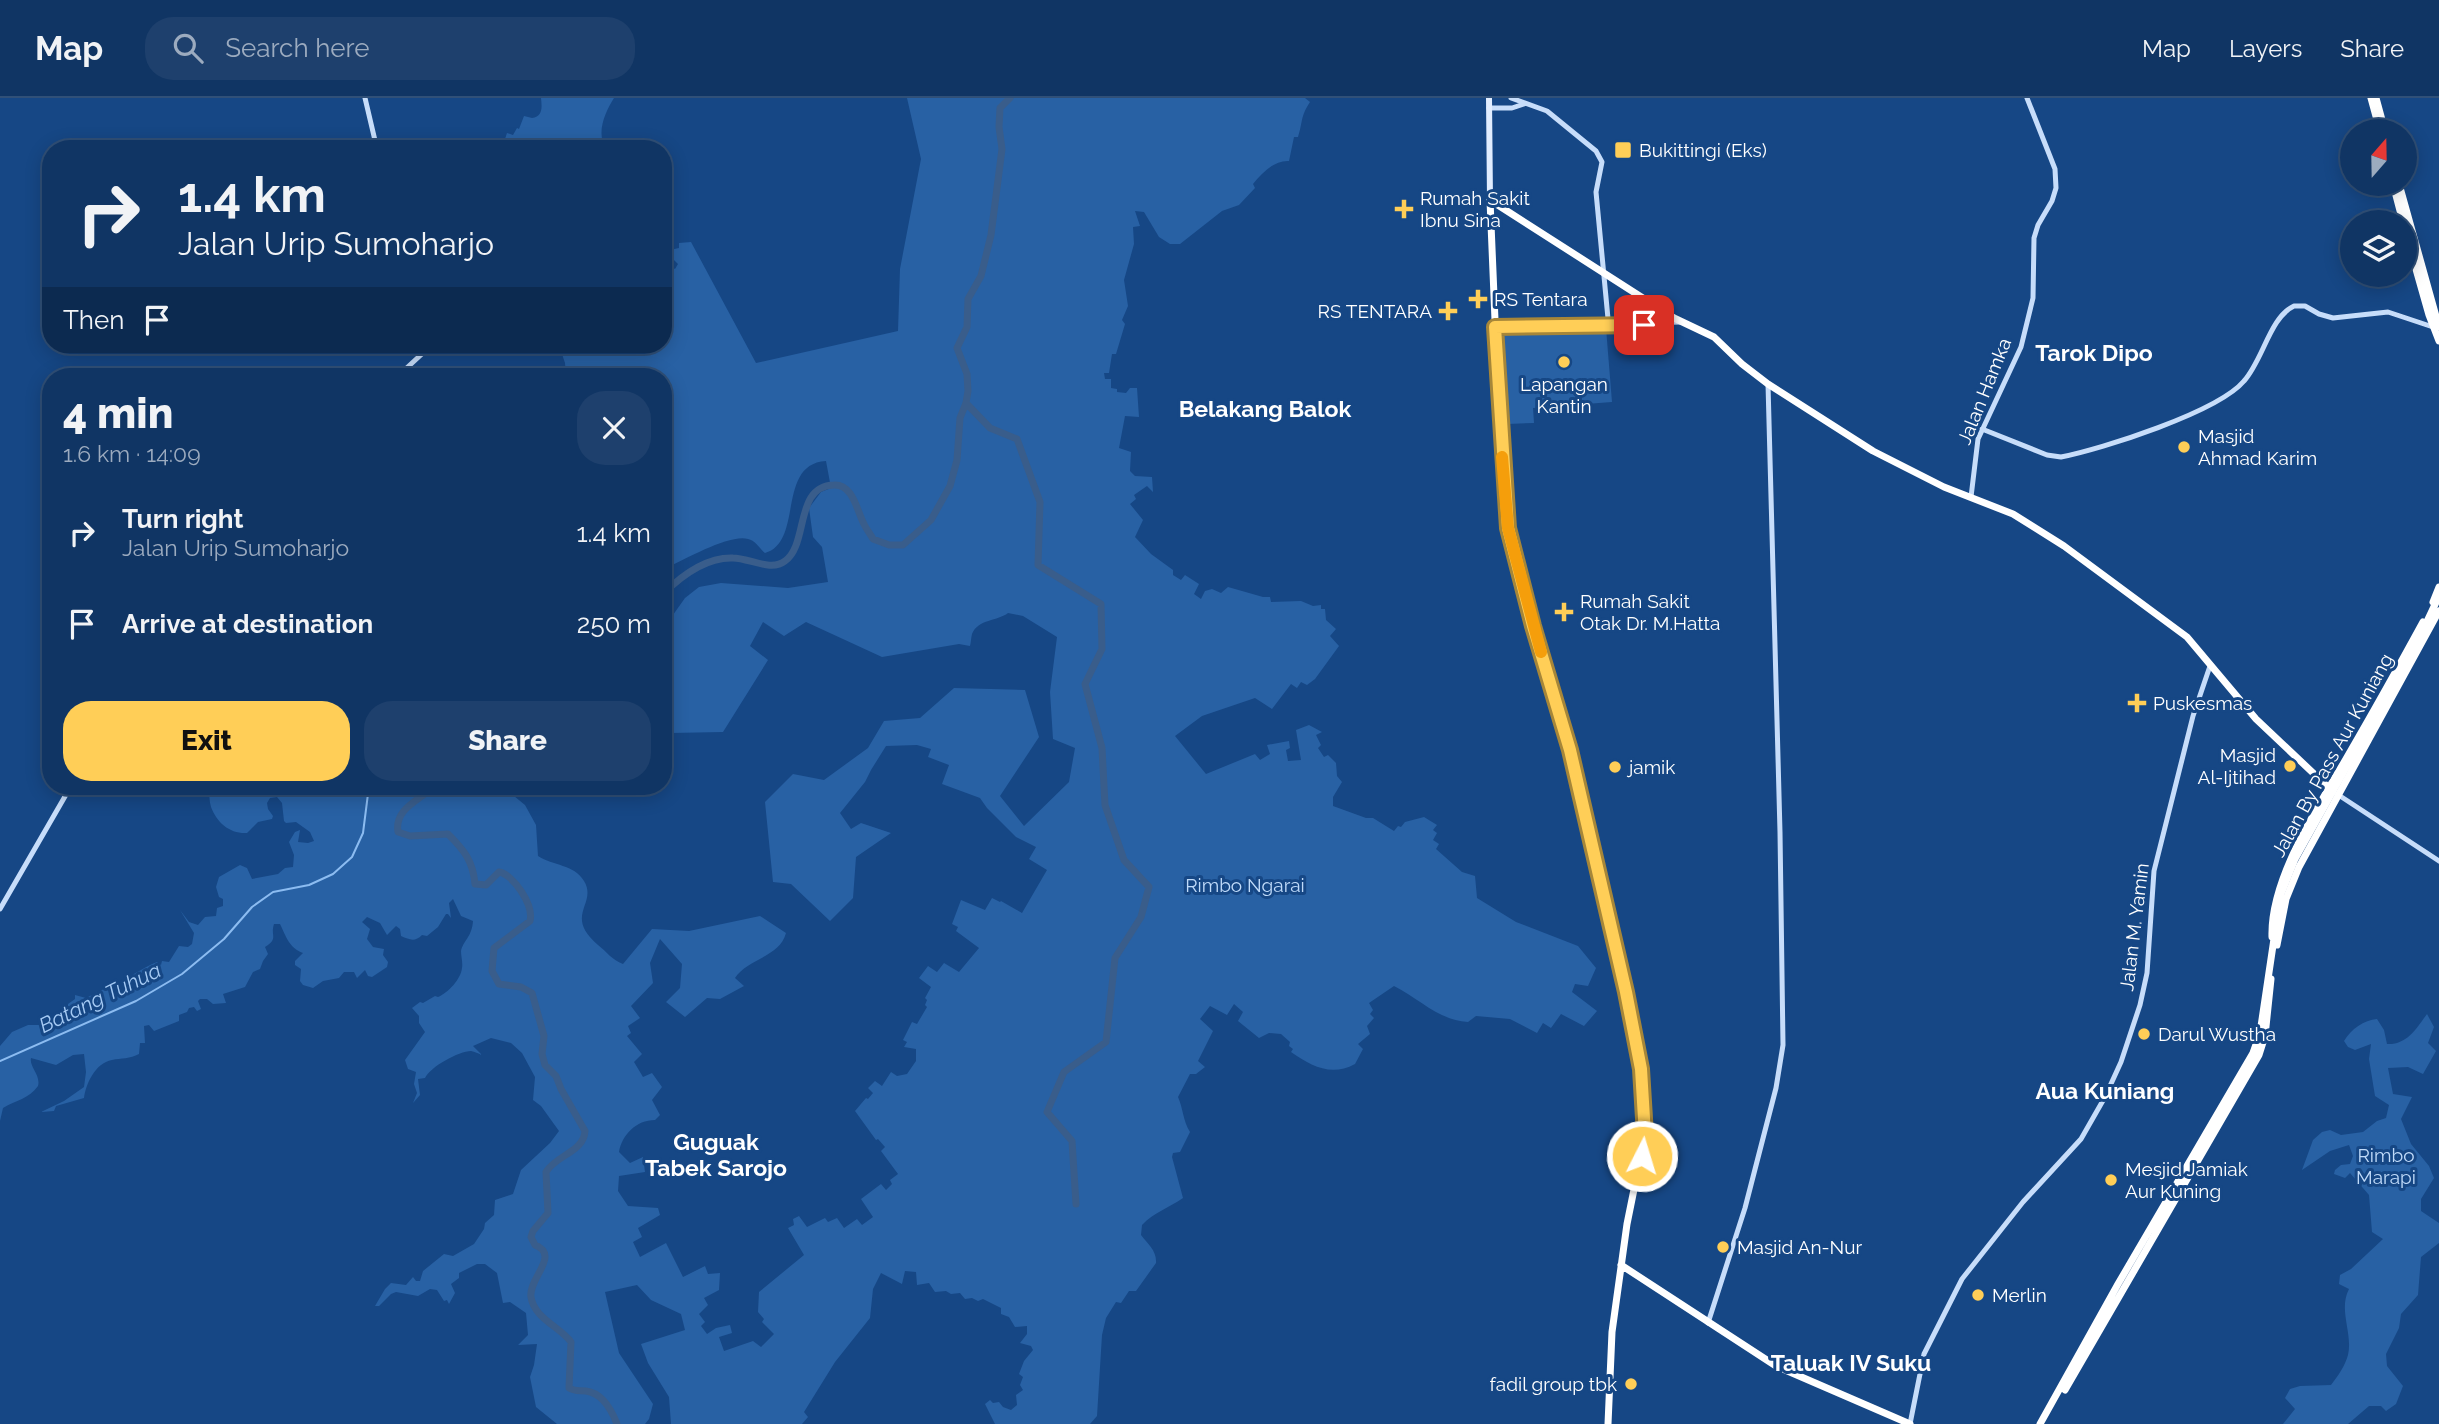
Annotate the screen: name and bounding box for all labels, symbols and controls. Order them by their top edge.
search box [145,17,635,80]
text: Map [35,29,103,68]
icon: search [169,29,207,67]
text: Search here [225,33,370,63]
text: Map [2142,34,2191,63]
text: Layers [2229,34,2302,63]
text: Share [2340,34,2404,63]
north arrow [2340,119,2417,196]
map controls [2340,119,2417,287]
place label: Bukittingi (Eks) [1639,139,1767,161]
marker: Bukittingi (Eks) [1613,140,1633,160]
text: 1.4 km [178,166,326,223]
icon: right [63,168,154,259]
place label: Rumah Sakit Ibnu Sina [1420,187,1530,231]
marker: Rumah Sakit Ibnu Sina [1394,199,1414,219]
button: layers [2340,210,2417,287]
text: Jalan Urip Sumoharjo [178,225,494,262]
place label: RS Tentara [1494,288,1588,310]
marker: RS Tentara [1468,289,1488,309]
pin [1614,295,1674,355]
place label: RS TENTARA [1318,300,1432,322]
icon: arrive [138,301,176,339]
marker: RS TENTARA [1438,301,1458,321]
text: Then [63,305,124,335]
icon: arrive [1625,306,1663,344]
street label: Jalan Hamka [1953,335,2015,447]
district label: Tarok Dipo [2035,339,2153,366]
marker: Lapangan Kantin [1556,354,1572,370]
place label: Lapangan Kantin [1520,373,1608,417]
text: 4 min [63,389,173,438]
button: close [577,391,651,465]
district label: Belakang Balok [1179,395,1352,422]
place label: Masjid Ahmad Karim [2198,425,2317,469]
marker: Masjid Ahmad Karim [2176,439,2192,455]
text: 1.6 km · 14:09 [63,440,201,467]
text: Turn right [122,504,243,534]
icon: right [63,514,101,552]
text: 1.4 km [576,518,651,548]
text: Jalan Urip Sumoharjo [122,534,349,561]
place label: Rumah Sakit Otak Dr. M.Hatta [1580,590,1720,634]
marker: Rumah Sakit Otak Dr. M.Hatta [1554,602,1574,622]
icon: arrive [63,605,101,643]
text: Arrive at destination [122,609,373,639]
text: 250 m [577,609,651,639]
street label: Jalan By Pass Aur Kuniang [2267,649,2397,861]
place label: Puskesmas [2153,692,2252,714]
marker: Puskesmas [2127,693,2147,713]
button: Exit [63,701,350,781]
button: Share [364,701,651,781]
place label: Masjid Al-Ijtihad [2198,744,2276,788]
place label: jamik [1626,756,1675,778]
marker: Masjid Al-Ijtihad [2282,758,2298,774]
marker: jamik [1607,759,1623,775]
street label: Jalan M. Yamin [2115,862,2153,992]
park label: Rimbo Ngarai [1185,874,1305,896]
water label: Batang Tuhua [35,957,165,1038]
place label: Darul Wustha [2158,1023,2276,1045]
marker: Darul Wustha [2136,1026,2152,1042]
district label: Aua Kuniang [2036,1077,2174,1104]
position arrow [1605,1119,1679,1193]
district label: Guguak Tabek Sarojo [645,1128,787,1181]
park label: Rimbo Marapi [2356,1144,2416,1188]
place label: Mesjid Jamiak Aur Kuning [2125,1158,2248,1202]
marker: Mesjid Jamiak Aur Kuning [2103,1172,2119,1188]
place label: Masjid An-Nur [1737,1236,1862,1258]
marker: Masjid An-Nur [1715,1239,1731,1255]
place label: Merlin [1992,1284,2047,1306]
marker: Merlin [1970,1287,1986,1303]
district label: Taluak IV Suku [1771,1349,1931,1376]
place label: fadil group tbk [1490,1373,1617,1395]
marker: fadil group tbk [1623,1376,1639,1392]

